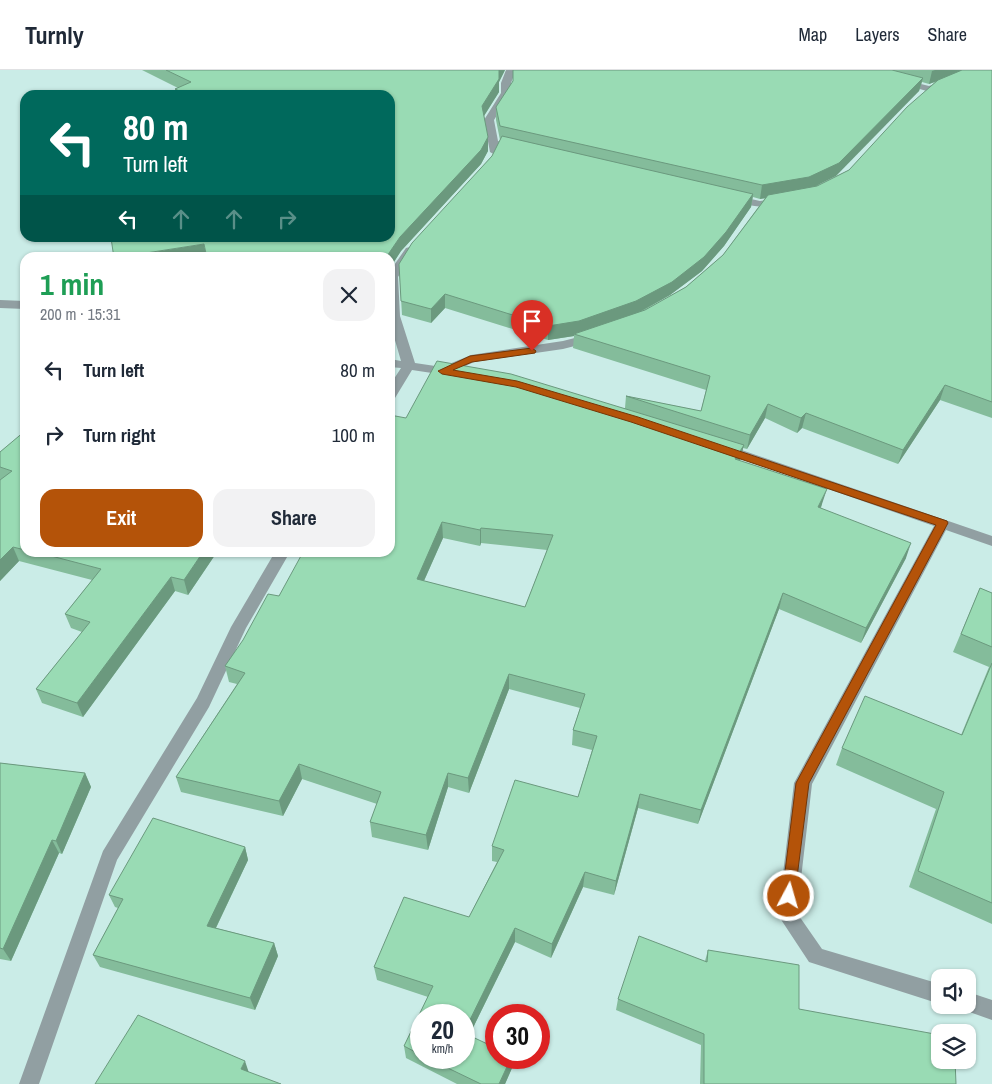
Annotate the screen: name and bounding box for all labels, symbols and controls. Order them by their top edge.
text: Turnly [25,19,84,51]
text: Map [799,22,827,47]
text: Layers [855,22,900,47]
text: Share [928,22,967,47]
text: 80 m [123,104,188,151]
icon: left [40,110,105,175]
text: Turn left [123,149,188,179]
icon: left [114,205,142,233]
icon: ahead [167,205,195,233]
icon: ahead [220,205,248,233]
icon: right [273,205,301,233]
text: 1 min [40,264,104,304]
button: close [323,269,375,321]
pin [511,300,553,351]
text: 200 m · 15:31 [40,303,120,325]
icon: arrive [518,307,546,335]
icon: left [40,356,68,384]
text: Turn left [83,357,144,383]
text: 80 m [340,357,375,383]
icon: right [40,421,68,449]
text: Turn right [83,422,155,448]
text: 100 m [332,422,375,448]
button: Exit [40,489,203,547]
button: Share [213,489,375,547]
position arrow [762,869,814,921]
map controls [931,969,976,1069]
button: sound [931,969,976,1014]
speed limit sign: 30 [485,1004,550,1069]
text: 20 [431,1013,454,1047]
button: layers [931,1024,976,1069]
text: km/h [432,1041,453,1057]

